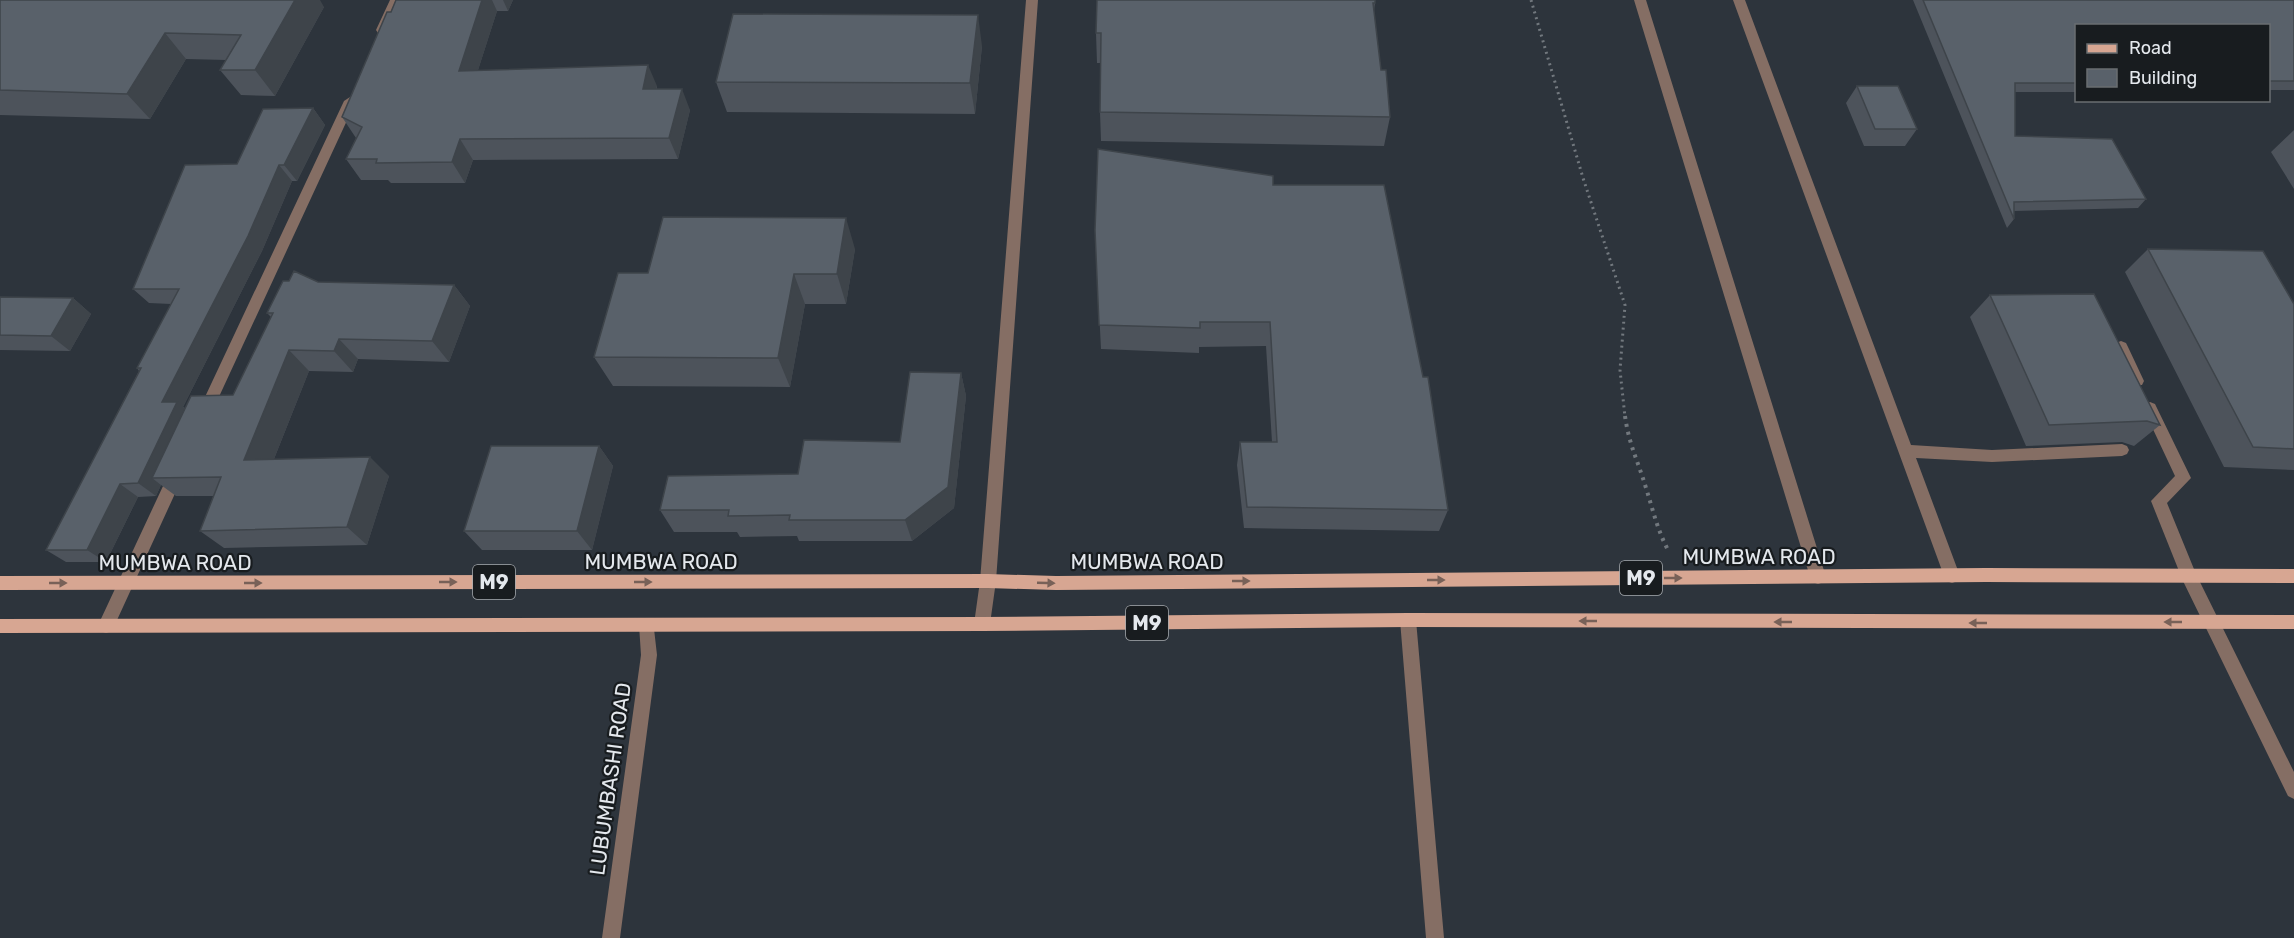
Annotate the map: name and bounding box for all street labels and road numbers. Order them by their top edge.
street label: MUMBWA ROAD [1682,544,1836,569]
street label: MUMBWA ROAD [584,549,738,574]
street label: MUMBWA ROAD [1070,549,1224,574]
street label: MUMBWA ROAD [98,550,252,575]
road number: M9 [1620,561,1662,595]
road number: M9 [473,565,515,599]
road number: M9 [1126,606,1168,640]
street label: LUBUMBASHI ROAD [584,681,636,877]

